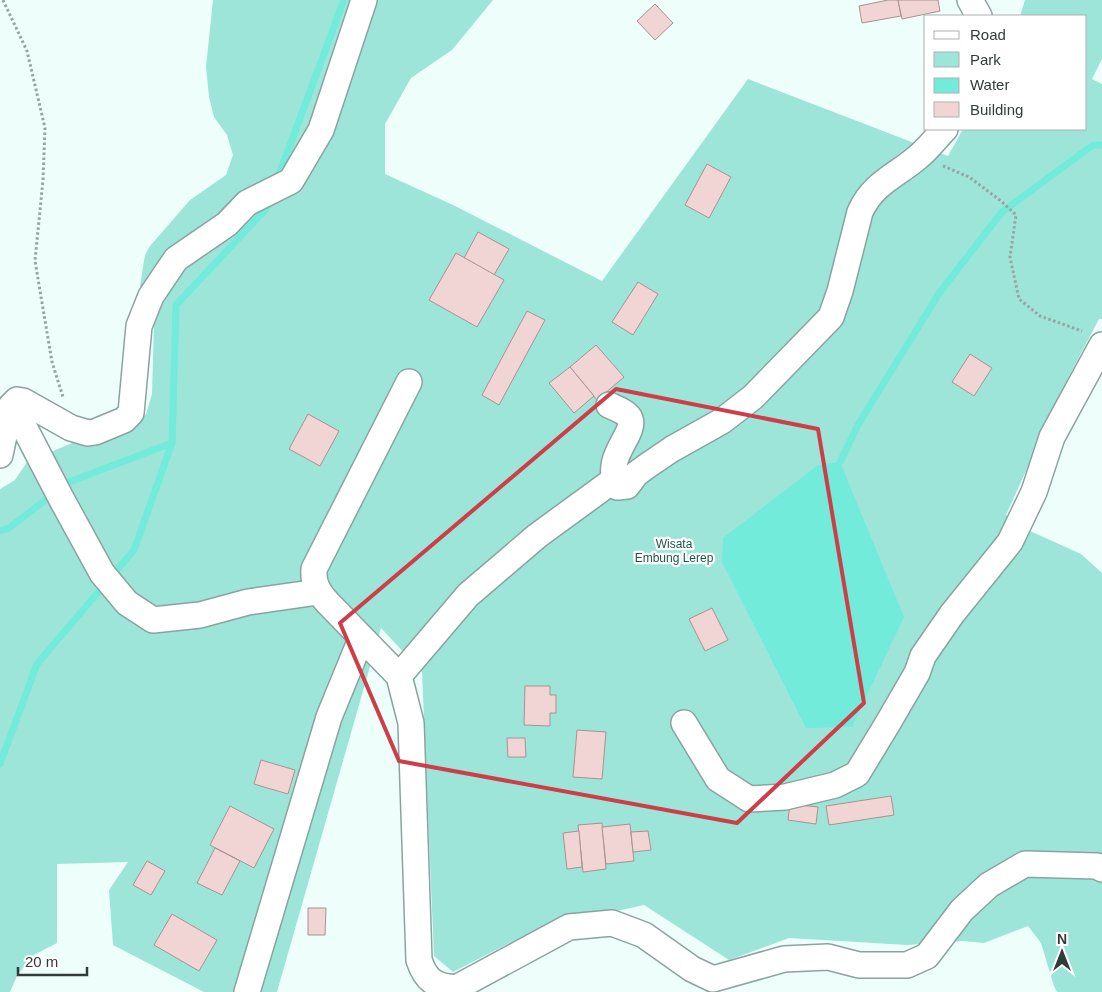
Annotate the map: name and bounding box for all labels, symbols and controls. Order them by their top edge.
legend [924,15,1087,130]
text: Road [970,26,1006,43]
text: Park [970,51,1001,68]
text: Water [970,76,1009,93]
text: Building [970,101,1023,118]
park label: Wisata Embung Lerep [635,537,714,565]
north arrow [1037,927,1087,977]
text: N [1057,931,1067,947]
scale bar [18,944,86,976]
text: 20 m [25,953,58,970]

